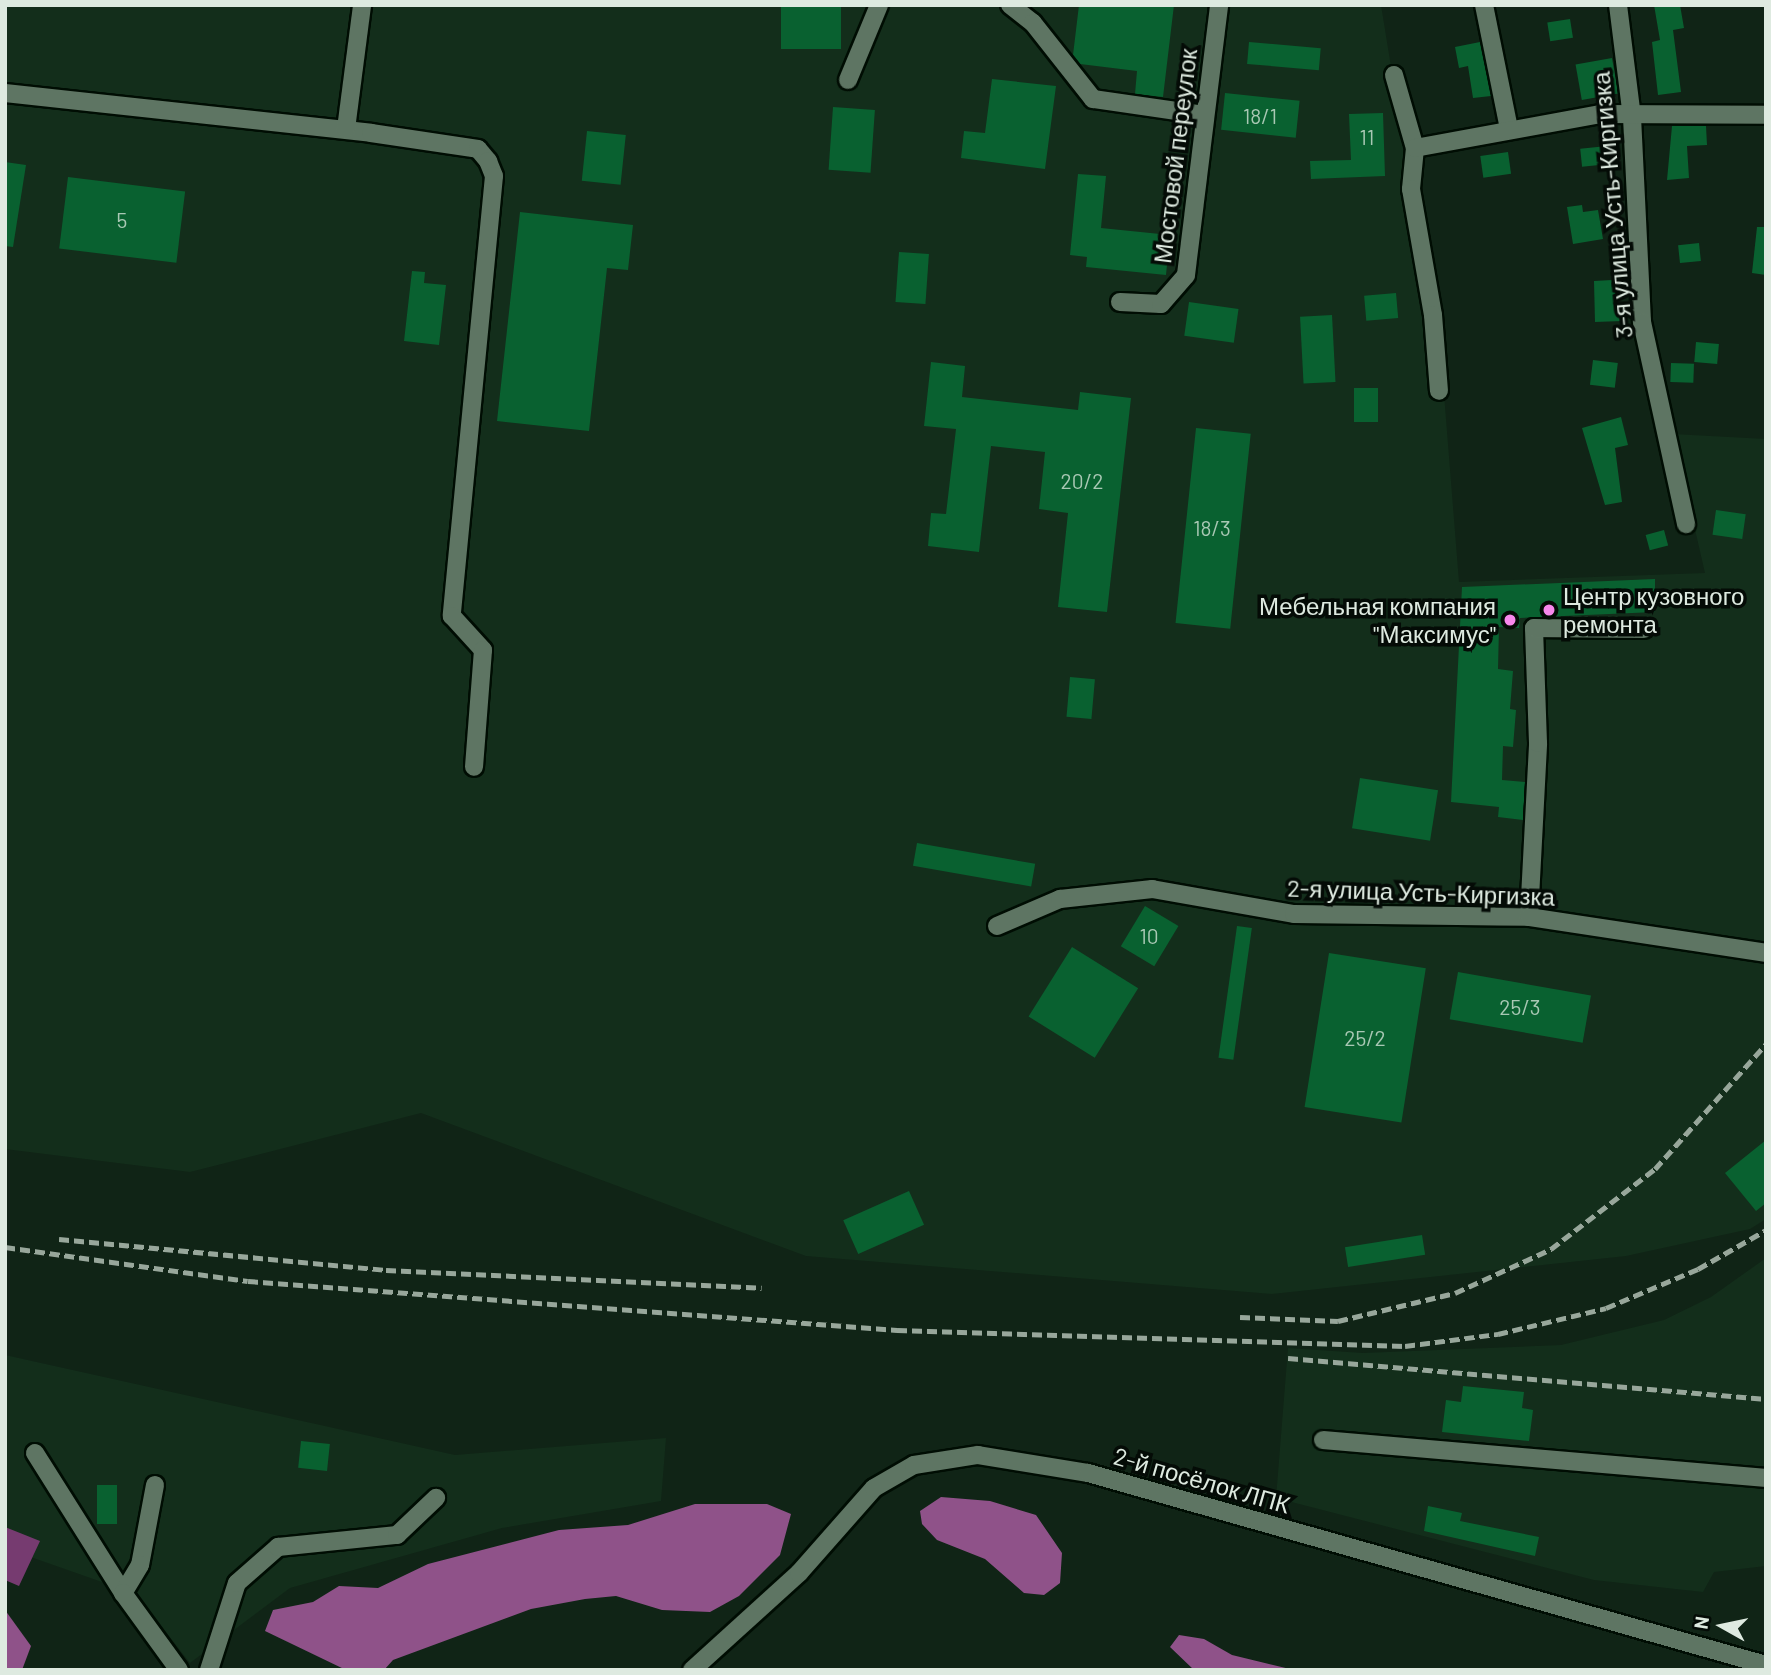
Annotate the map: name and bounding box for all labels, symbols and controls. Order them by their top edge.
street label: Мостовой переулок [1148,47,1202,265]
street label: 3-я улица Усть-Киргизка [1586,71,1638,339]
house number: 18/1 [1243,103,1277,129]
house number: 11 [1360,124,1374,150]
house number: 5 [117,207,127,233]
house number: 20/2 [1061,468,1103,494]
house number: 18/3 [1193,515,1231,541]
place label: Центр кузовного ремонта [1563,582,1744,638]
place label: Мебельная компания "Максимус" [1259,592,1496,648]
marker: Центр кузовного ремонта [1541,602,1557,618]
marker: Мебельная компания "Максимус" [1502,612,1518,628]
street label: 2-я улица Усть-Киргизка [1287,873,1555,911]
house number: 10 [1139,923,1159,949]
house number: 25/3 [1499,994,1541,1020]
house number: 25/2 [1344,1025,1386,1051]
street label: 2-й посёлок ЛПК [1110,1441,1294,1519]
north arrow [1687,1591,1757,1661]
text: N [1688,1615,1713,1631]

